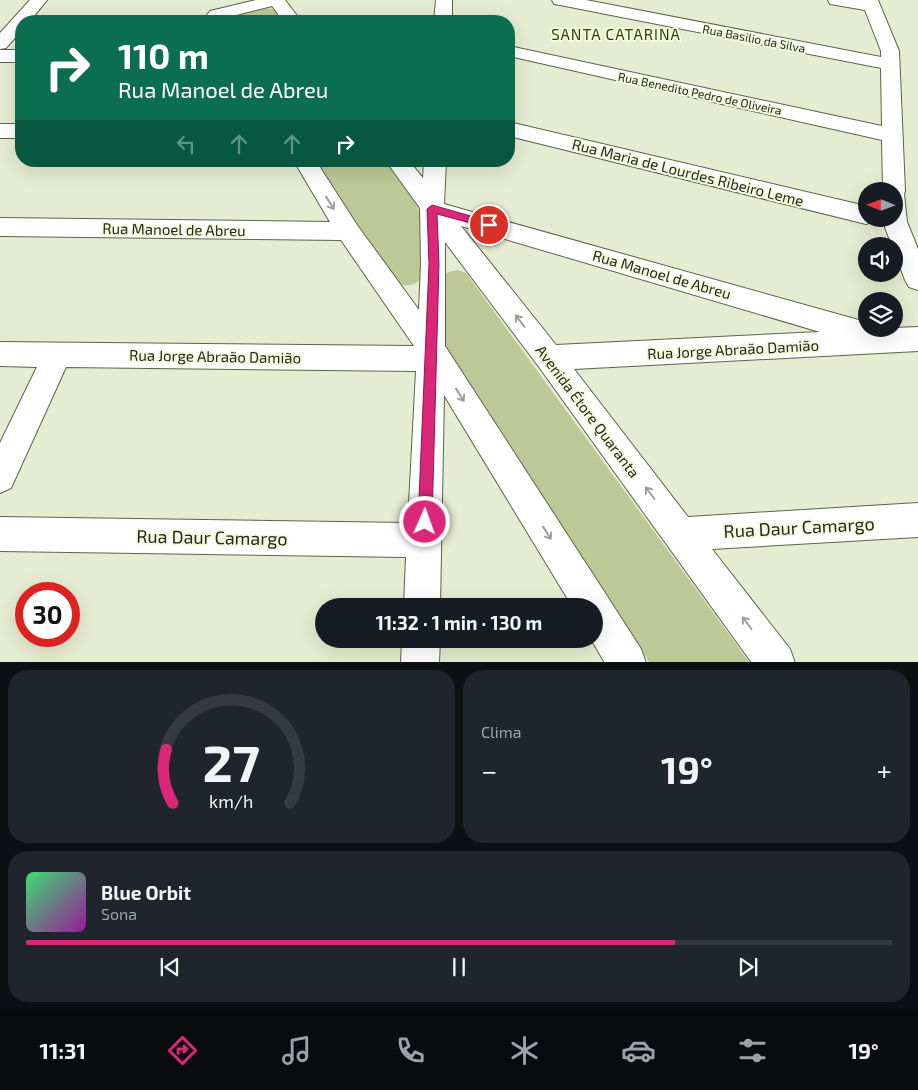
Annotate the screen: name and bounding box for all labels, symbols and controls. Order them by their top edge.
street label: Rua Basilio da Silva [701,21,807,55]
district label: SANTA CATARINA [551,25,681,43]
text: 110 m [118,34,209,76]
icon: right [35,35,100,100]
street label: Rua Benedito Pedro de Oliveira [617,69,783,117]
text: Rua Manoel de Abreu [118,76,328,102]
icon: left [172,130,200,158]
icon: ahead [225,130,253,158]
icon: ahead [278,130,306,158]
icon: right [331,130,359,158]
street label: Rua Maria de Lourdes Ribeiro Leme [570,134,806,210]
north arrow [858,182,902,228]
map controls [858,182,903,337]
one-way arrow [326,195,336,209]
pin [468,204,510,246]
icon: arrive [475,211,503,239]
street label: Rua Manoel de Abreu [102,219,246,239]
button: sound [858,237,903,282]
street label: Rua Manoel de Abreu [591,246,733,302]
button: layers [858,292,903,337]
one-way arrow [515,315,526,328]
street label: Rua Jorge Abraão Damião [647,336,819,362]
street label: Avenida Étore Quaranta [532,341,644,481]
street label: Rua Jorge Abraão Damião [129,345,301,367]
one-way arrow [456,388,466,402]
one-way arrow [644,487,655,500]
position arrow [398,495,450,547]
street label: Rua Daur Camargo [723,512,875,542]
street label: Rua Daur Camargo [136,525,288,549]
one-way arrow [541,526,552,540]
speed limit sign: 30 [15,582,80,647]
text: 11:32 · 1 min · 130 m [376,611,542,634]
one-way arrow [741,617,752,630]
text: Clima [481,722,522,741]
text: 27 [203,730,260,792]
text: 19° [661,746,713,792]
text: − [481,753,497,787]
text: + [877,753,892,787]
text: km/h [209,790,254,812]
text: Blue Orbit [101,881,191,904]
text: Sona [101,904,137,923]
icon: previous [156,953,184,981]
icon: pause [445,953,473,981]
icon: next [734,953,762,981]
icon: directions [165,1033,200,1068]
icon: music [279,1033,314,1068]
icon: phone [393,1033,428,1068]
icon: climate [507,1033,542,1068]
icon: car [621,1033,656,1068]
icon: filters [735,1033,770,1068]
text: 11:31 [39,1037,86,1063]
text: 19° [848,1037,879,1063]

